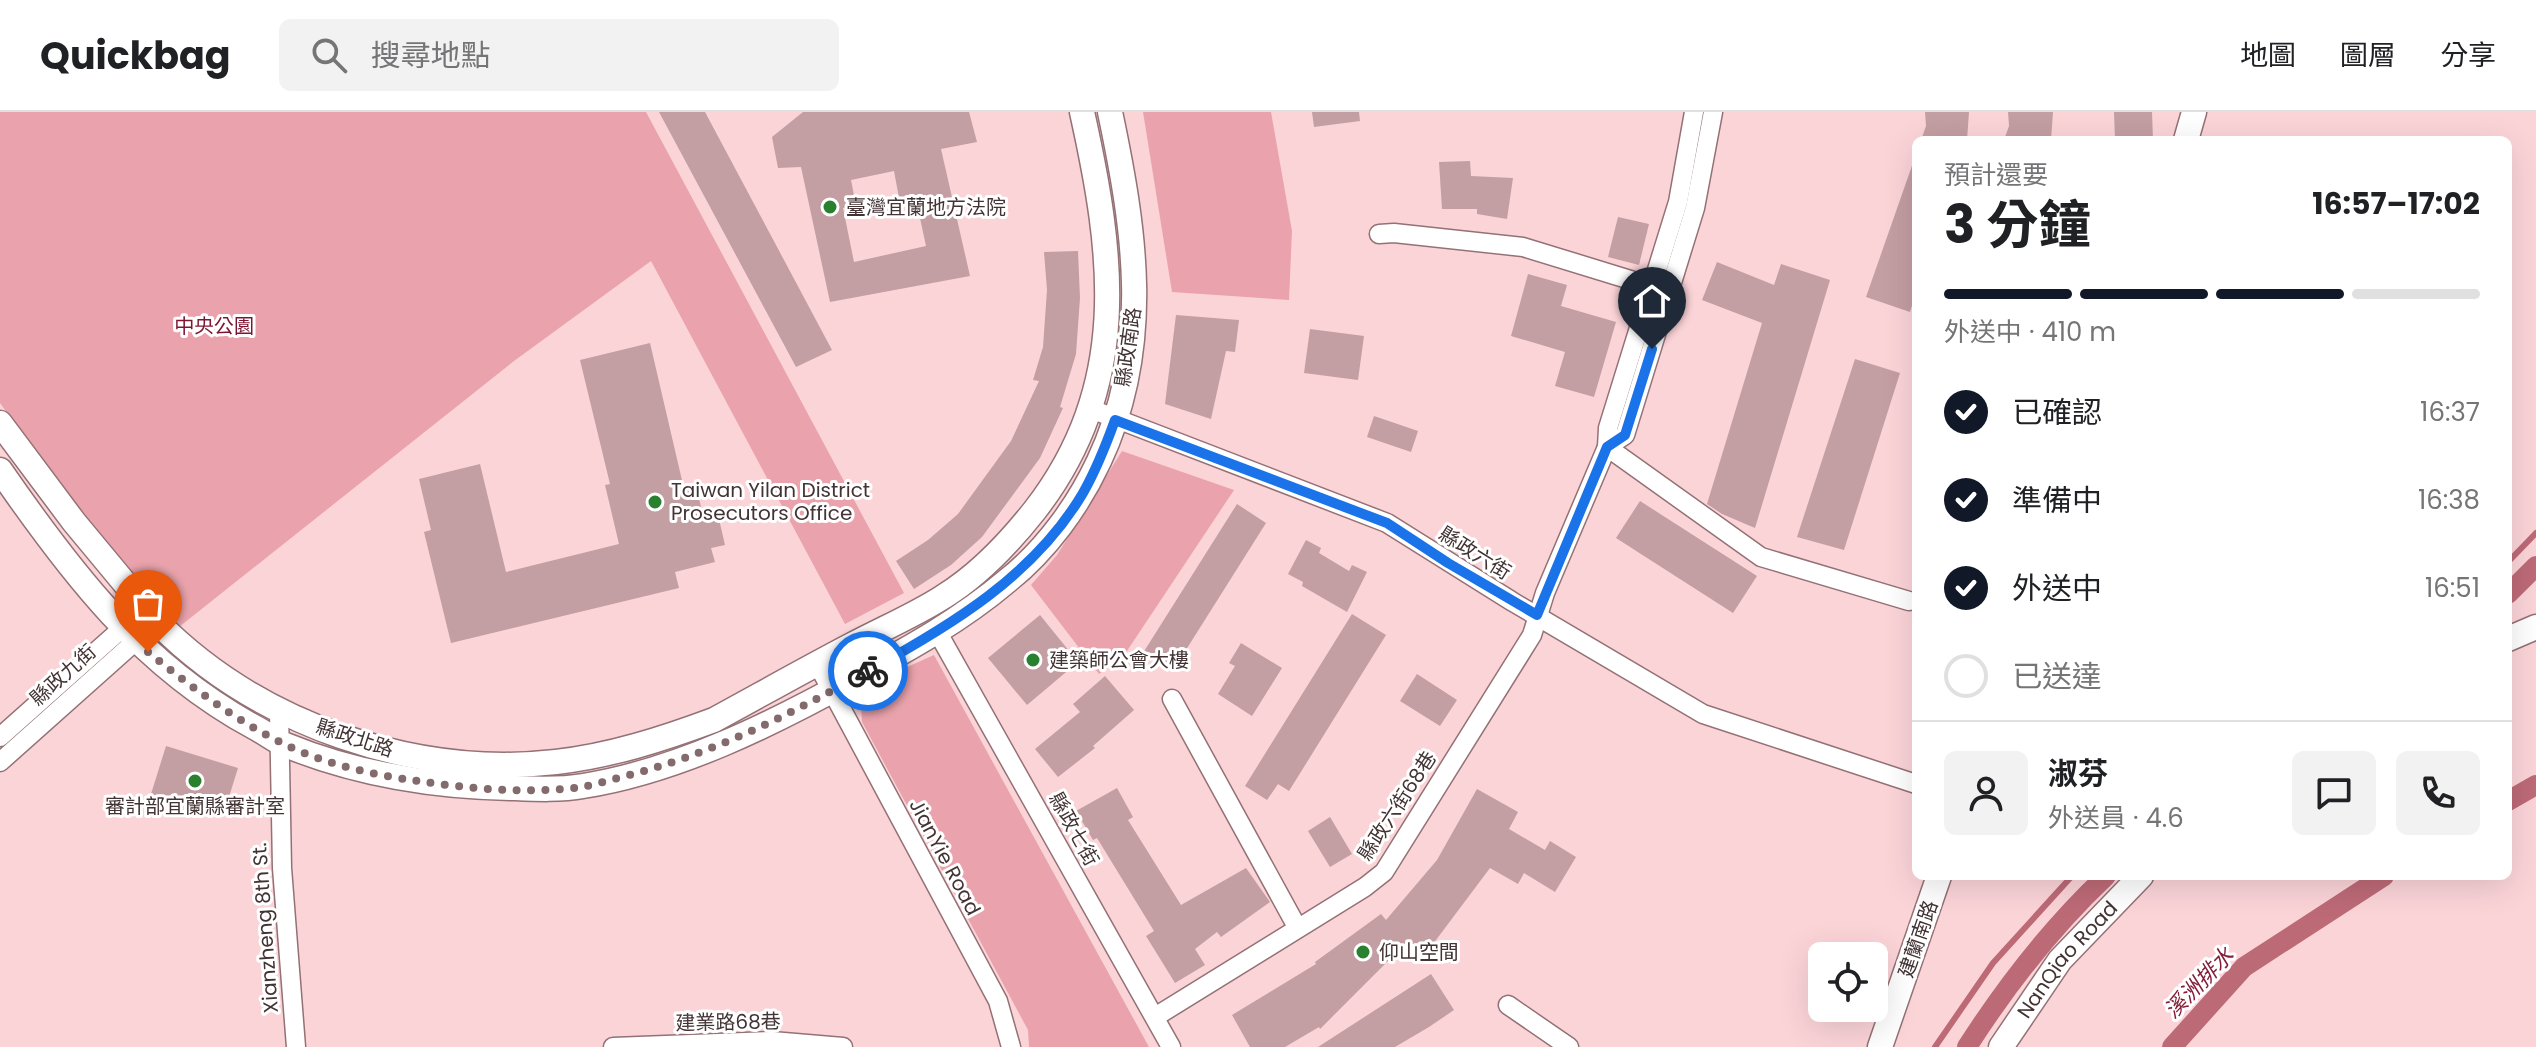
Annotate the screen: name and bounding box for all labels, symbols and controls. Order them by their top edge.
search box [279,19,839,91]
text: Quickbag [40,29,231,82]
icon: search [307,33,351,77]
text: 搜尋地點 [371,34,491,77]
text: 地圖 [2240,36,2296,75]
text: 圖層 [2340,36,2396,75]
text: 分享 [2440,36,2496,75]
text: 預計還要 [1944,157,2048,193]
text: 16:57–17:02 [2312,182,2480,225]
text: 3 分鐘 [1944,188,2090,261]
place label: 臺灣宜蘭地方法院 [846,193,1006,221]
marker: 臺灣宜蘭地方法院 [821,198,839,216]
pin [1618,267,1686,349]
icon: home [1630,279,1674,323]
street label: 縣政南路 [1109,305,1147,389]
park label: 中央公園 [174,312,254,340]
text: 外送中 · 410 m [1944,314,2116,350]
icon: check [1944,390,1988,434]
text: 已確認 [2012,391,2102,434]
text: 16:37 [2420,394,2480,430]
place label: Taiwan Yilan District Prosecutors Office [671,476,870,527]
icon: check [1944,478,1988,522]
text: 準備中 [2012,479,2102,522]
text: 16:38 [2418,482,2480,518]
marker: Taiwan Yilan District Prosecutors Office [646,493,664,511]
street label: 縣政六街 [1434,520,1516,586]
icon: check [1944,566,1988,610]
text: 外送中 [2012,567,2102,610]
pin [114,570,182,652]
text: 16:51 [2425,570,2480,606]
icon: bag [126,582,170,626]
courier [828,631,908,711]
street label: 縣政九街 [24,638,102,712]
place label: 建築師公會大樓 [1049,646,1189,674]
icon: bike [846,649,890,693]
marker: 建築師公會大樓 [1024,651,1042,669]
text: 已送達 [2012,655,2102,698]
street label: 縣政北路 [313,712,397,764]
street label: 縣政六街68巷 [1351,746,1443,866]
button: person [1944,751,2028,835]
button: chat [2292,751,2376,835]
button: phone [2396,751,2480,835]
text: 淑芬 [2048,752,2108,795]
marker: 審計部宜蘭縣審計室 [186,772,204,790]
street label: 縣政七街 [1042,787,1106,871]
place label: 審計部宜蘭縣審計室 [105,792,285,820]
street label: JianYie Road [903,794,987,920]
text: 外送員 · 4.6 [2048,800,2184,836]
street label: Xianzheng 8th St. [245,842,285,1014]
street label: NanQiao Road [2011,895,2124,1024]
street label: 建蘭南路 [1892,897,1944,981]
place label: 仰山空間 [1379,938,1459,966]
water label: 溪洲排水 [2157,940,2241,1025]
map controls [1808,942,1888,1022]
button: locate [1808,942,1888,1022]
marker: 仰山空間 [1354,943,1372,961]
street label: 建業路68巷 [675,1007,781,1037]

